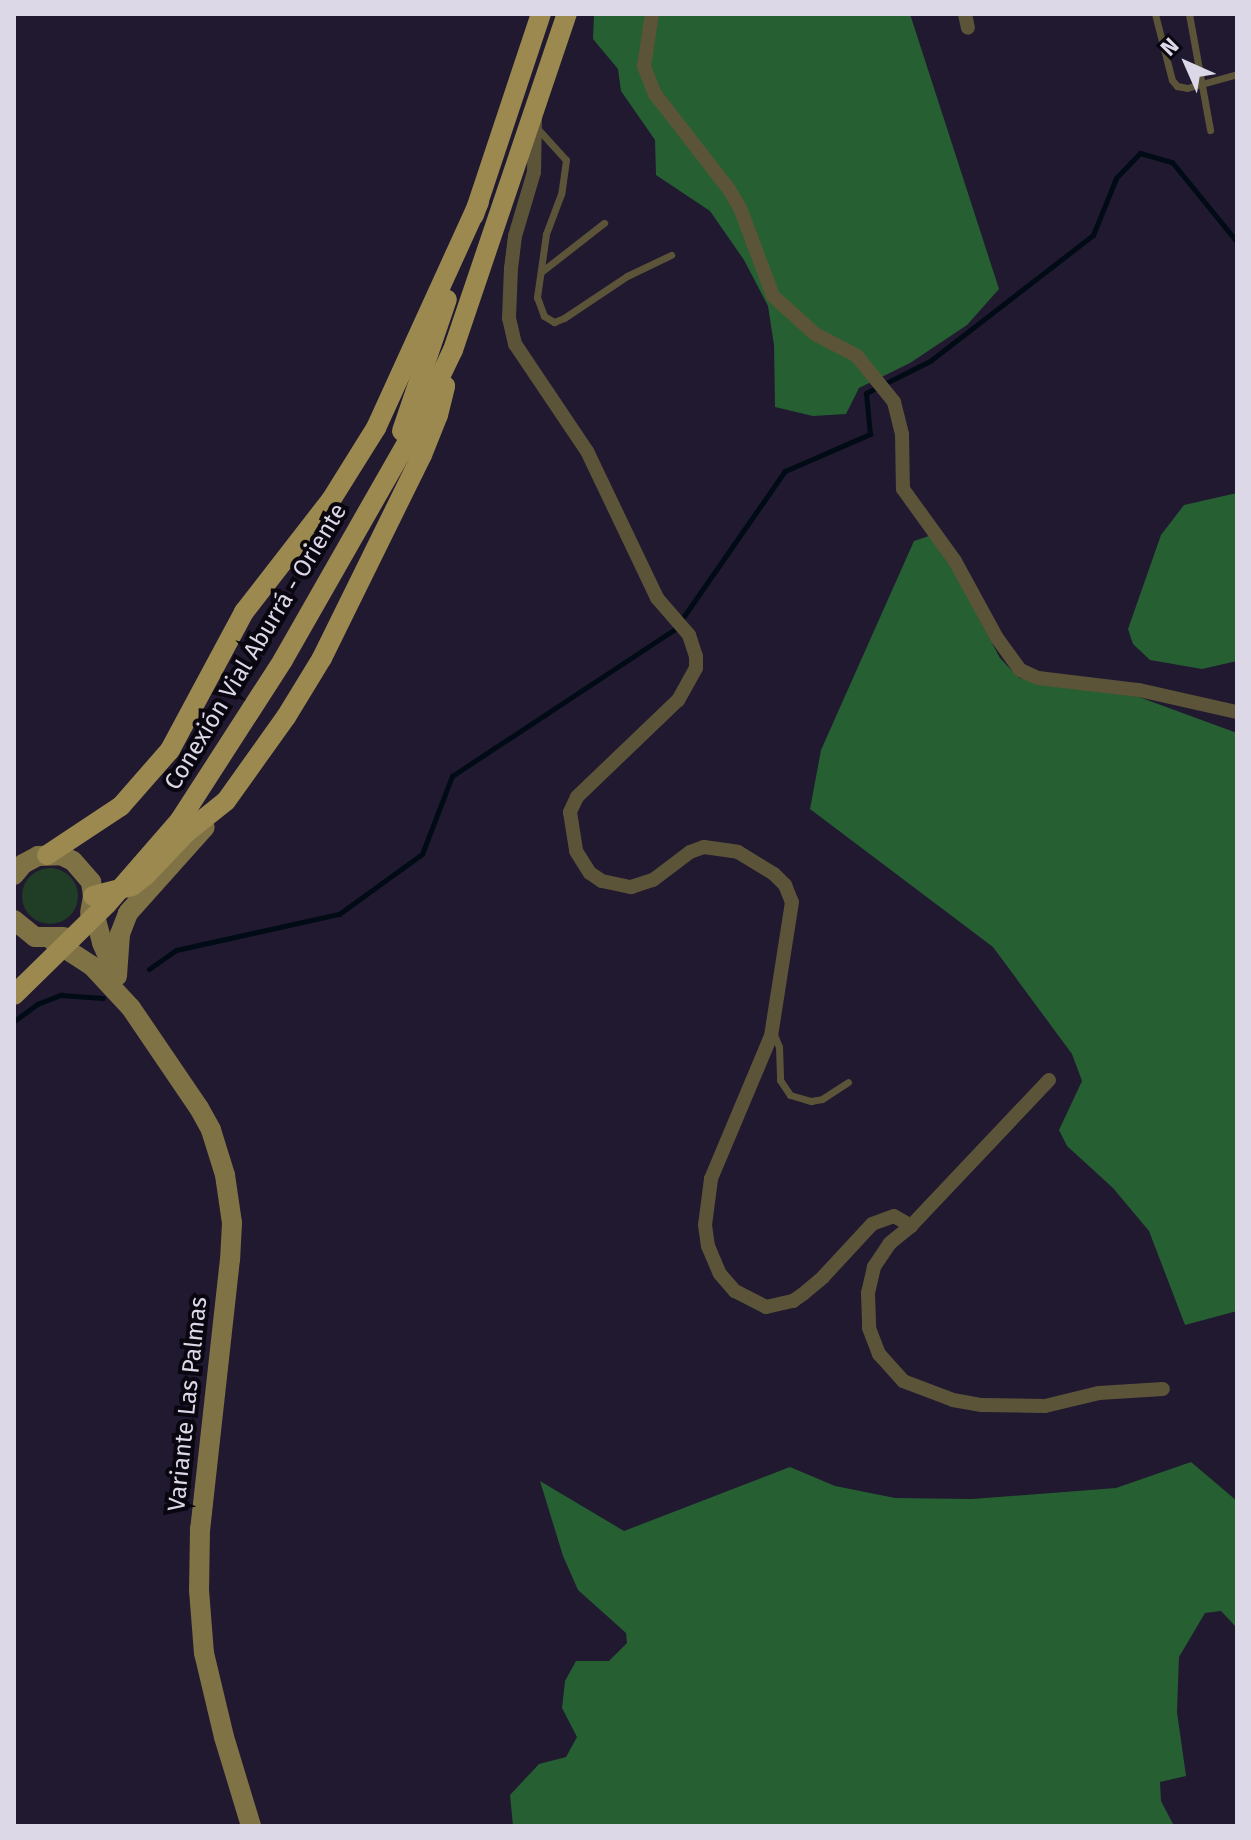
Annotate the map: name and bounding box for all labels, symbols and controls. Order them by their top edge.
north arrow [1147,24,1227,104]
text: N [1155,32,1184,61]
street label: Conexión Vial Aburrá - Oriente [159,498,353,796]
street label: Variante Las Palmas [162,1295,214,1513]

